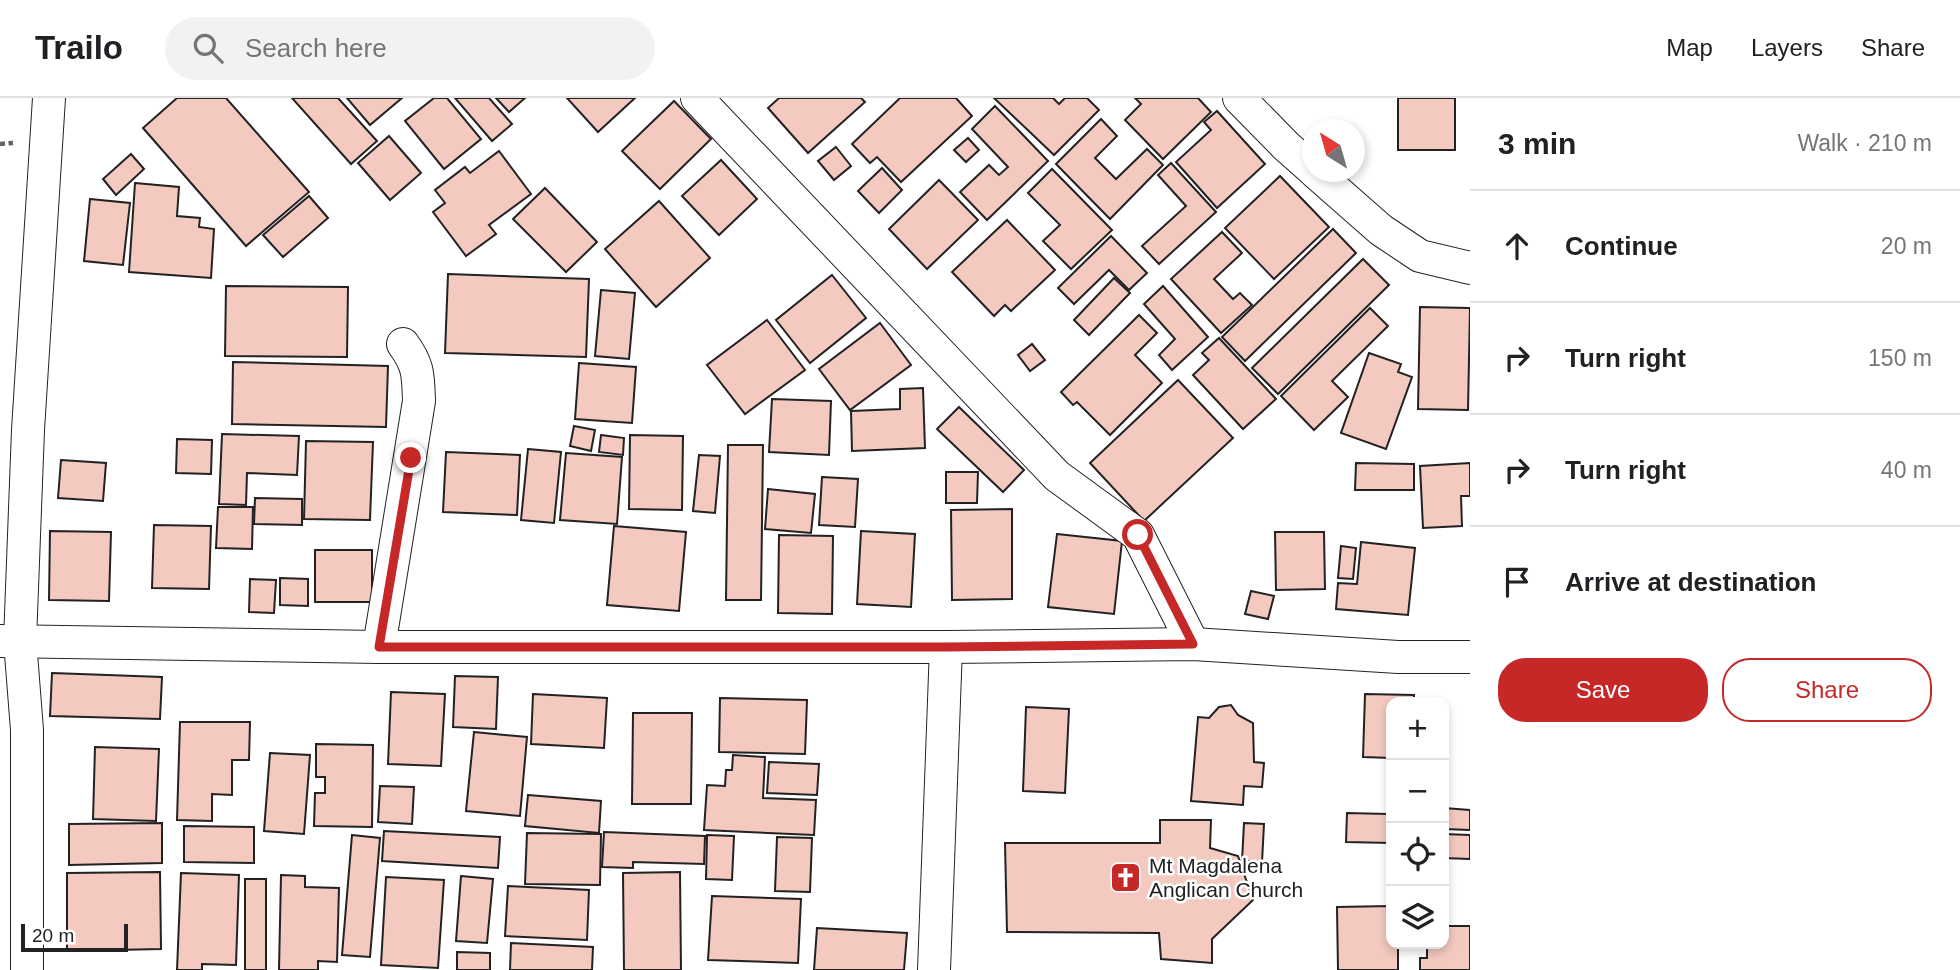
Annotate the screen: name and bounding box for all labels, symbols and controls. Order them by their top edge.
search box [165,17,655,80]
text: Trailo [35,29,123,66]
icon: search [189,29,227,67]
text: Search here [245,33,387,63]
text: Map [1666,34,1713,61]
text: Layers [1751,34,1823,61]
text: Share [1861,34,1925,61]
north arrow [1302,119,1365,182]
text: 3 min [1498,127,1576,160]
text: Walk · 210 m [1797,130,1932,156]
icon: ahead [1498,227,1536,265]
text: Continue [1565,231,1678,261]
text: 20 m [1881,233,1932,259]
icon: right [1498,339,1536,377]
text: Turn right [1565,343,1686,373]
text: 150 m [1868,345,1932,371]
route end [395,442,426,473]
icon: right [1498,451,1536,489]
text: Turn right [1565,455,1686,485]
text: 40 m [1881,457,1932,483]
route start [1122,519,1153,550]
icon: arrive [1498,563,1536,601]
text: Arrive at destination [1565,567,1816,597]
button: Save [1498,658,1708,722]
button: Share [1722,658,1932,722]
map controls [1386,697,1449,949]
button: + [1386,697,1449,760]
button: − [1386,760,1449,823]
button: locate [1386,823,1449,886]
place label: Mt Magdalena Anglican Church [1149,854,1303,901]
church icon: Mt Magdalena Anglican Church [1109,861,1143,895]
button: layers [1386,886,1449,949]
scale bar [21,921,128,953]
text: 20 m [32,925,74,946]

